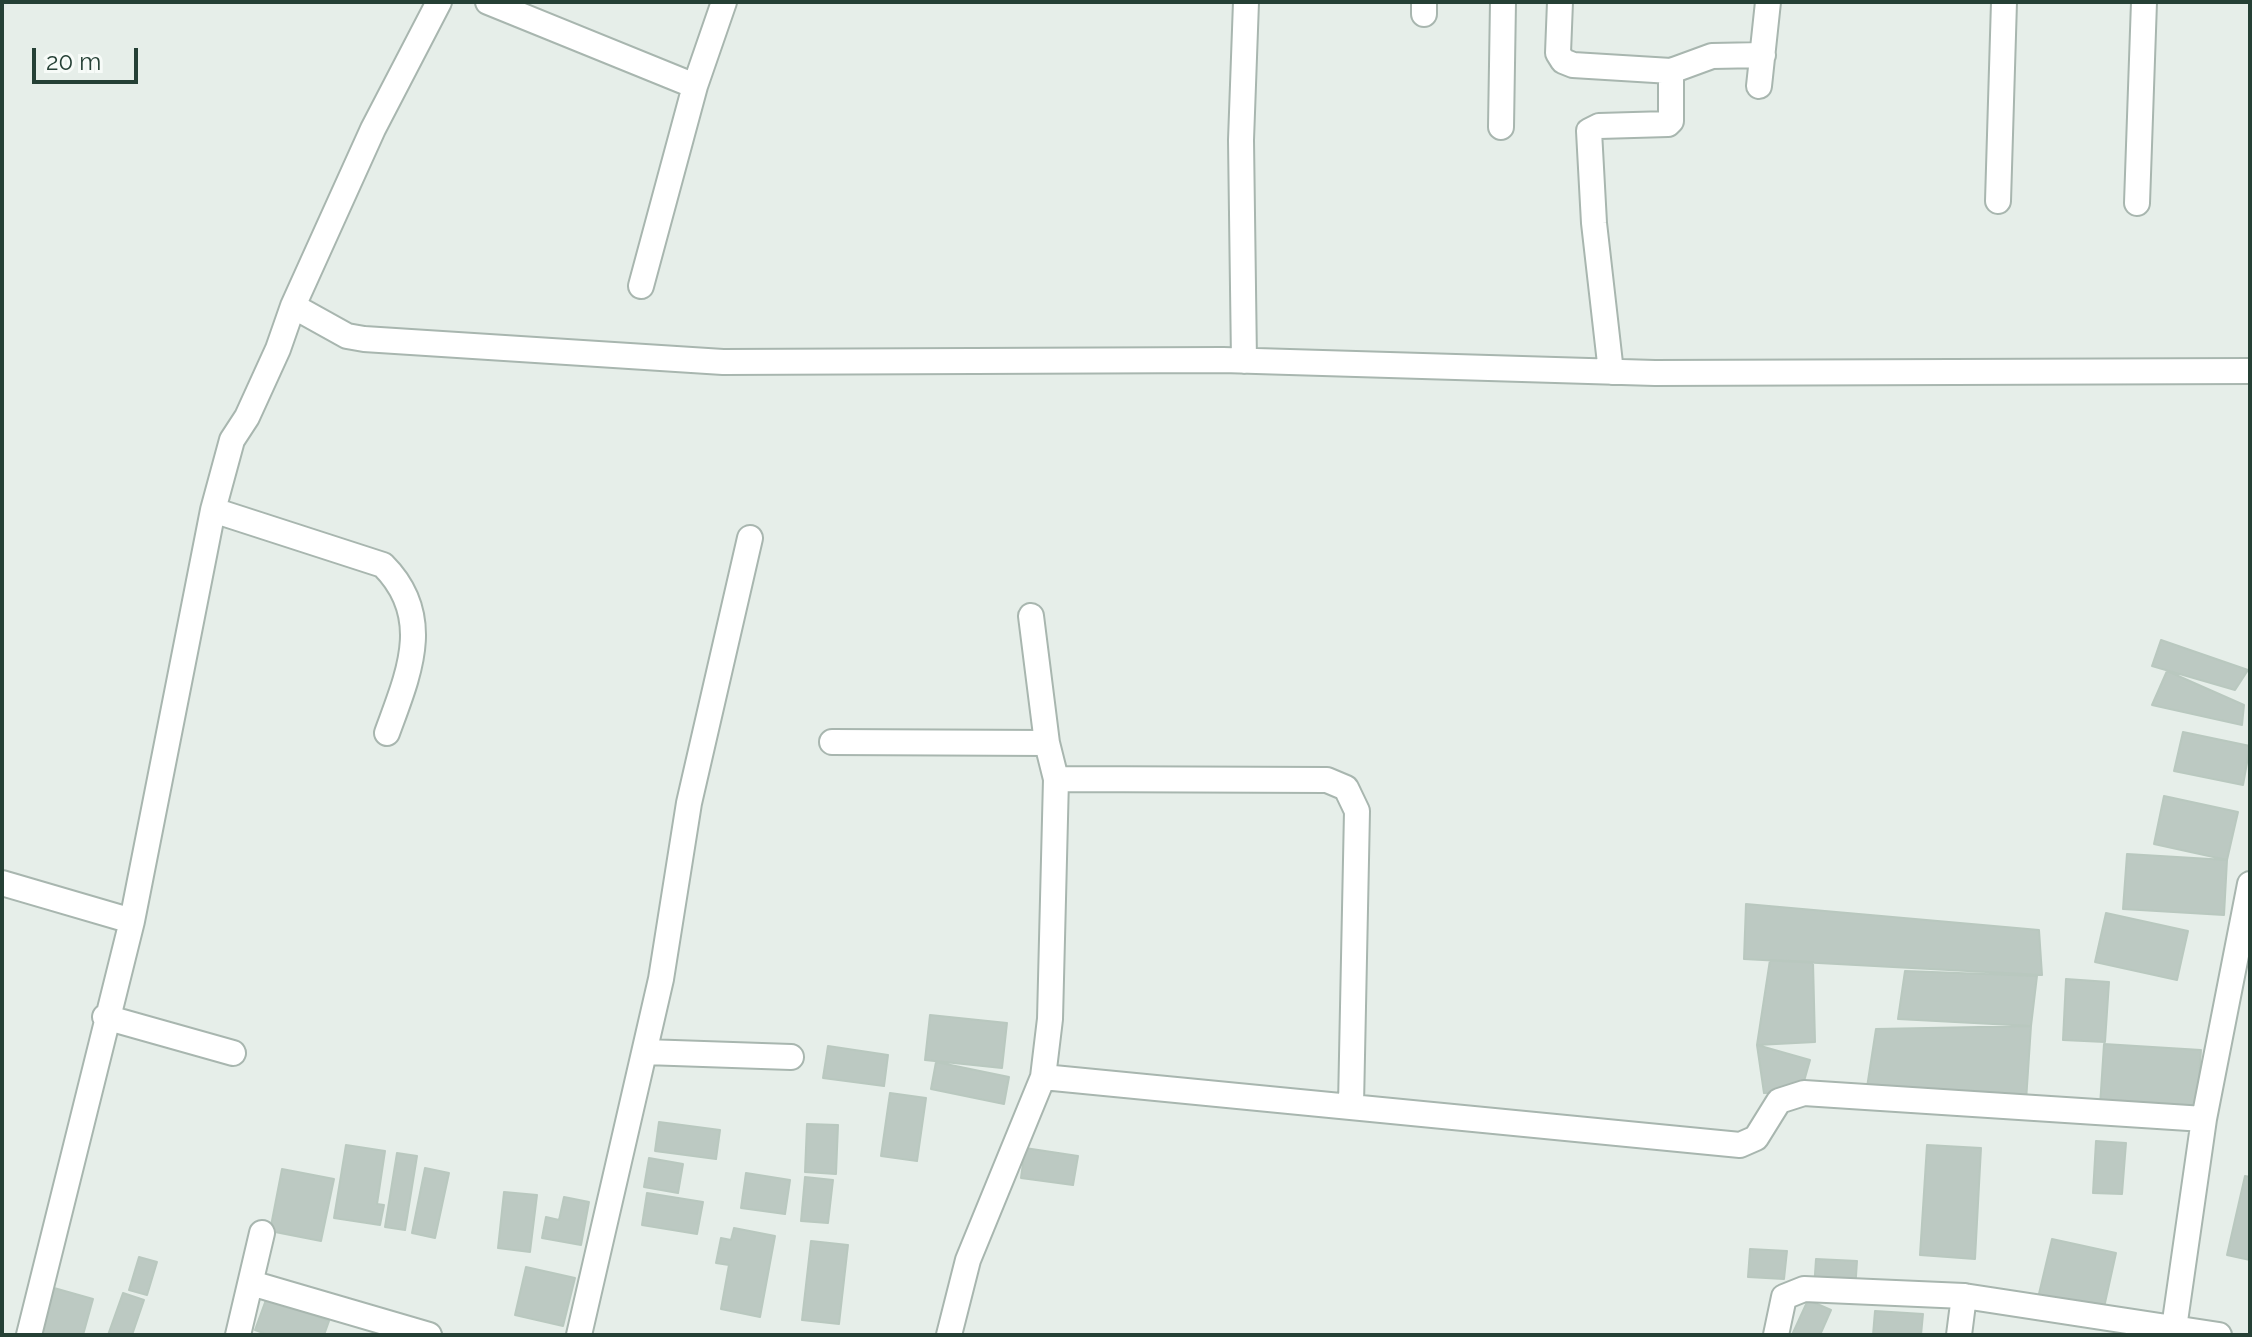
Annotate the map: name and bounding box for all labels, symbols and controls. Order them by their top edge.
scale bar [36,32,142,82]
text: 20 m [46,47,101,76]

